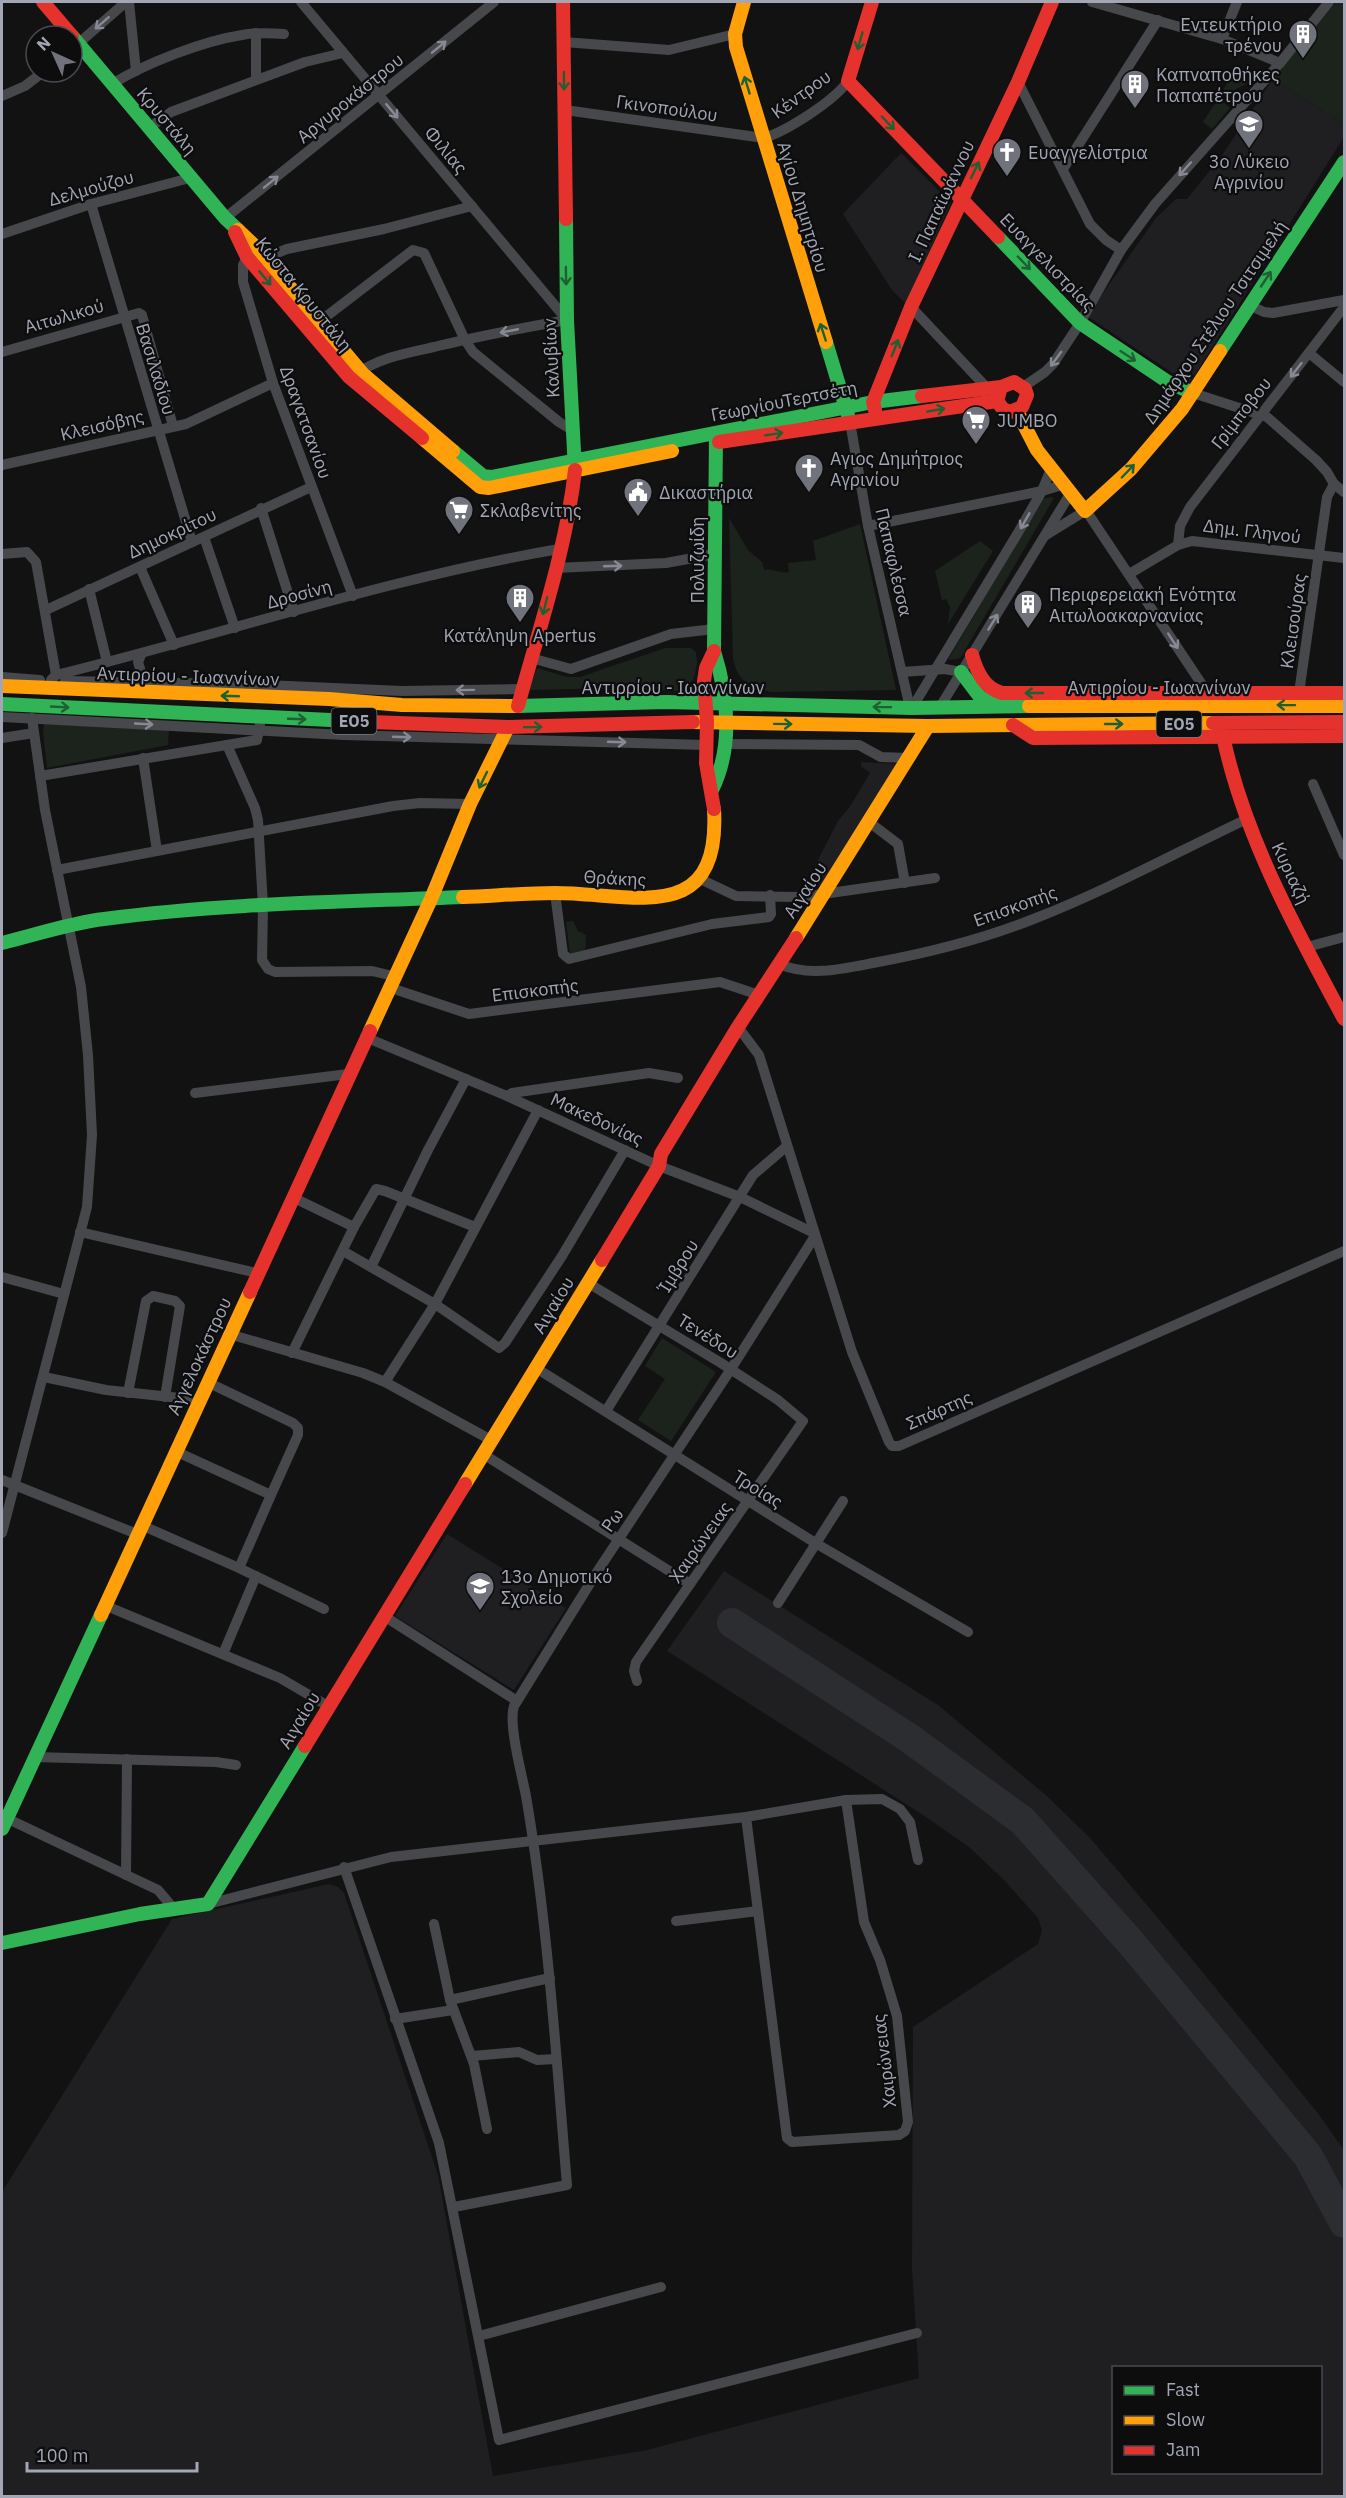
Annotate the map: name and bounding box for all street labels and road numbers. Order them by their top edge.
street label: Αργυροκάστρου [292,48,408,148]
street label: Κέντρου [767,65,835,123]
street label: Κρυστάλη [132,82,202,160]
street label: Γκινοπούλου [615,89,719,127]
street label: Φιλίας [419,121,473,179]
street label: Ι. Παπαϊωάννου [903,136,979,266]
street label: Αγίου Δημητρίου [772,139,834,275]
street label: Δελμούζου [46,165,136,211]
street label: Ευαγγελιστρίας [995,208,1101,316]
street label: Δημάρχου Στέλιου Τσιτσιμελή [1138,216,1292,428]
street label: Κώστα Κρυστάλη [251,232,357,356]
street label: Αιτωλικού [21,294,107,338]
street label: Καλυβίων [537,318,565,398]
street label: Βασιλαδίου [131,320,181,418]
street label: Δραγατσανίου [275,362,337,482]
street label: Γρίμποβου [1206,372,1276,454]
street label: ΓεωργίουΤερτσέτη [709,376,859,426]
street label: Κλεισόβης [58,404,146,446]
street label: Δημοκρίτου [124,502,220,564]
street label: Παπαφλέσσα [870,506,918,618]
street label: Δημ. Γληνού [1202,514,1302,548]
street label: Πολυζωίδη [686,516,709,604]
street label: Κλεισούρας [1275,572,1311,670]
street label: Δροσίνη [264,574,334,614]
street label: Αντιρρίου - Ιωαννίνων [96,661,280,691]
street label: Αντιρρίου - Ιωαννίνων [582,676,764,699]
street label: Αντιρρίου - Ιωαννίνων [1068,676,1250,699]
road number: ΕΟ5 [332,708,376,734]
road number: ΕΟ5 [1156,711,1202,737]
street label: Κυριαζή [1267,838,1315,908]
street label: Αιγαίου [778,857,832,923]
street label: Θράκης [583,865,647,891]
street label: Επισκοπής [970,880,1060,932]
street label: Επισκοπής [490,973,580,1007]
street label: Μακεδονίας [547,1088,647,1151]
street label: Ίμβρου [652,1235,703,1298]
street label: Αιγαίου [527,1272,579,1338]
street label: Αγγελοκάστρου [162,1293,236,1419]
street label: Τενέδου [673,1308,743,1364]
street label: Σπάρτης [902,1385,976,1435]
street label: Τροίας [729,1465,787,1513]
street label: Χαιρώνειας [663,1496,737,1587]
street label: Ρω [596,1504,628,1536]
street label: Αιγαίου [273,1687,325,1753]
street label: Χαιρώνειας [867,2012,901,2109]

